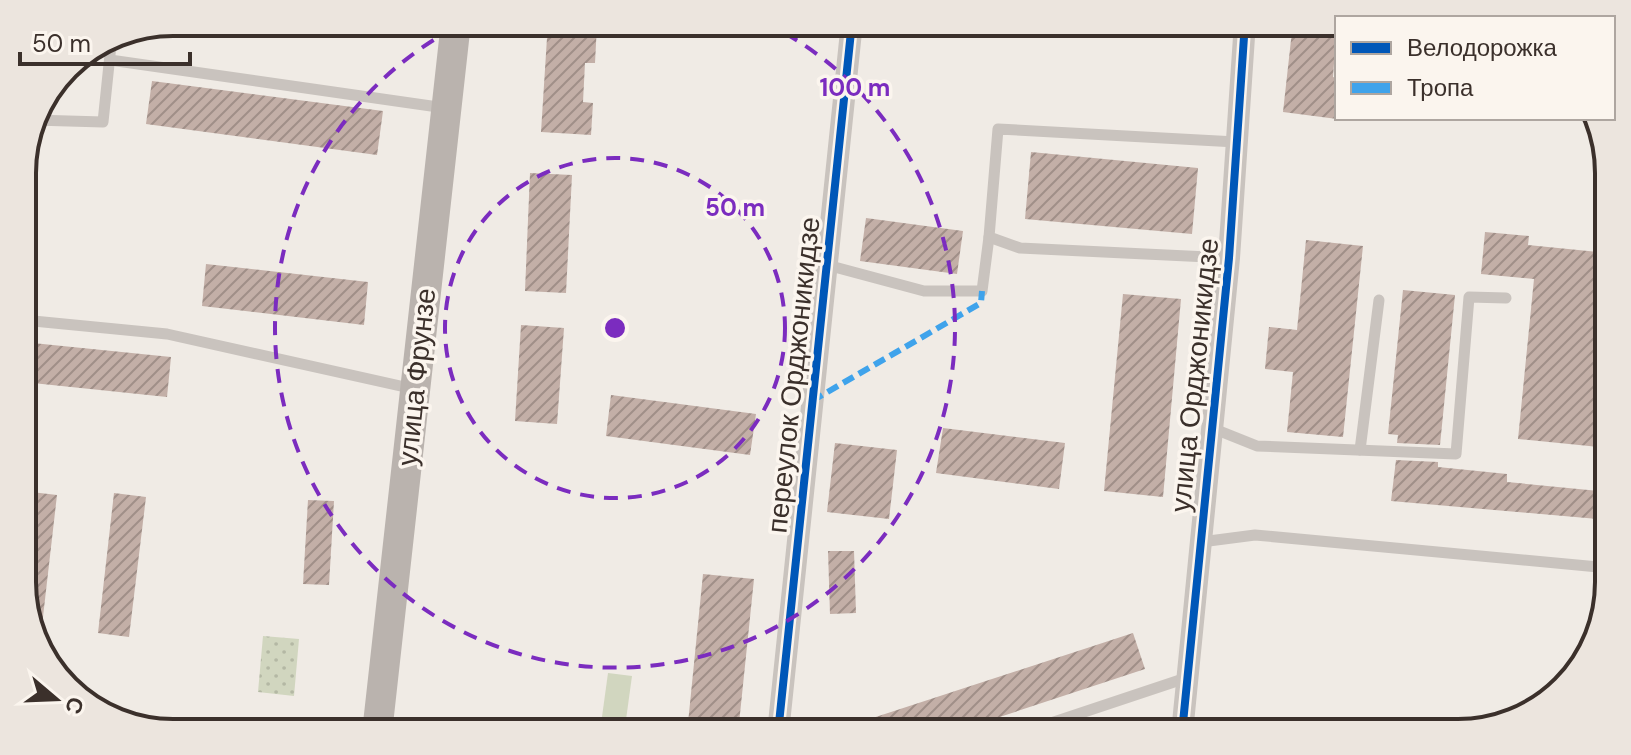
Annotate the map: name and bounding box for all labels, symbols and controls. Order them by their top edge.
scale bar [20,16,190,66]
legend [1335,16,1615,120]
text: 50 m [32,28,91,59]
text: Велодорожка [1407,32,1558,63]
text: 100 m [820,72,890,103]
text: Тропа [1407,72,1474,103]
text: 50 m [705,192,765,223]
street label: переулок Орджоникидзе [758,215,828,535]
street label: улица Орджоникидзе [1162,236,1227,514]
street label: улица Фрунзе [389,286,444,468]
centre of rings [601,314,629,342]
north arrow [16,659,96,739]
text: С [58,693,91,718]

